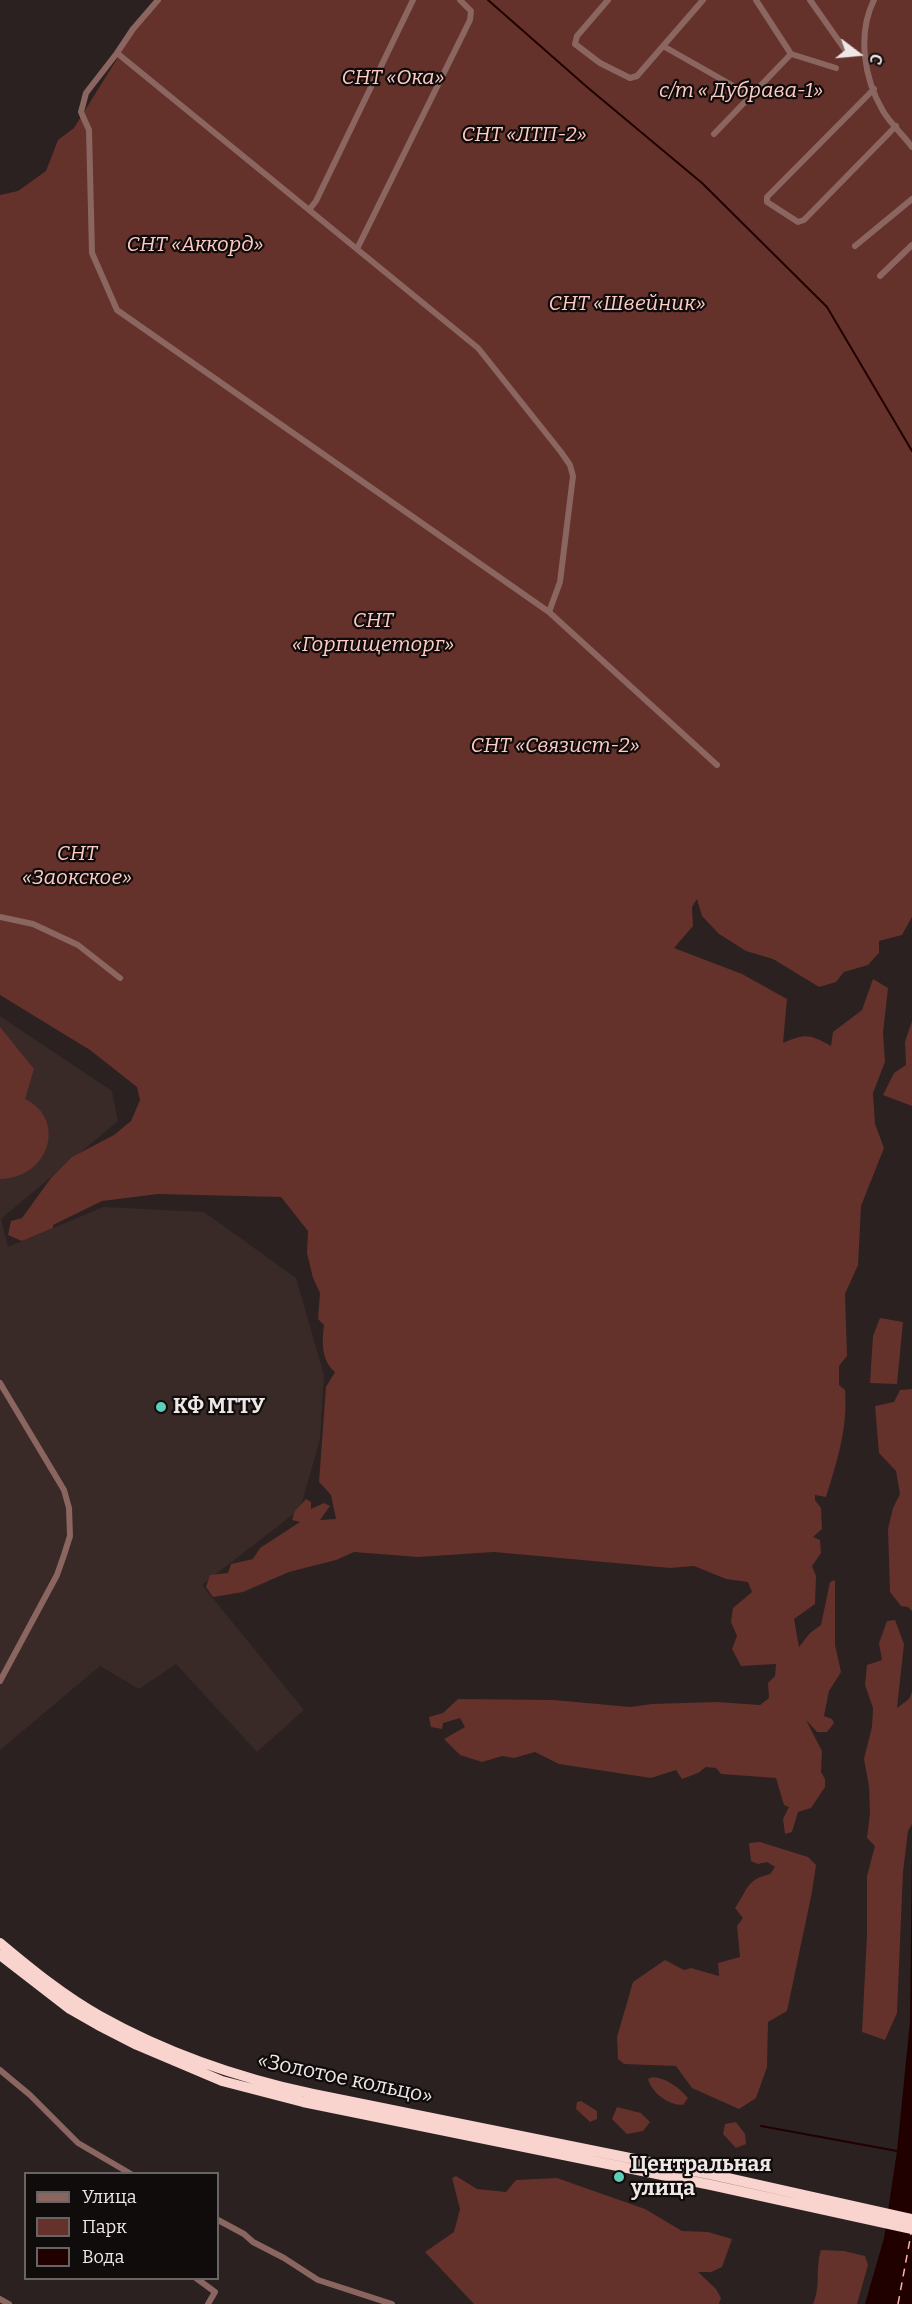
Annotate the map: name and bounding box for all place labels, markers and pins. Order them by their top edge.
place label: КФ МГТУ [173,1394,265,1420]
marker: КФ МГТУ [154,1400,168,1414]
place label: Центральная улица [631,2152,771,2202]
marker: Центральная улица [612,2170,626,2184]

